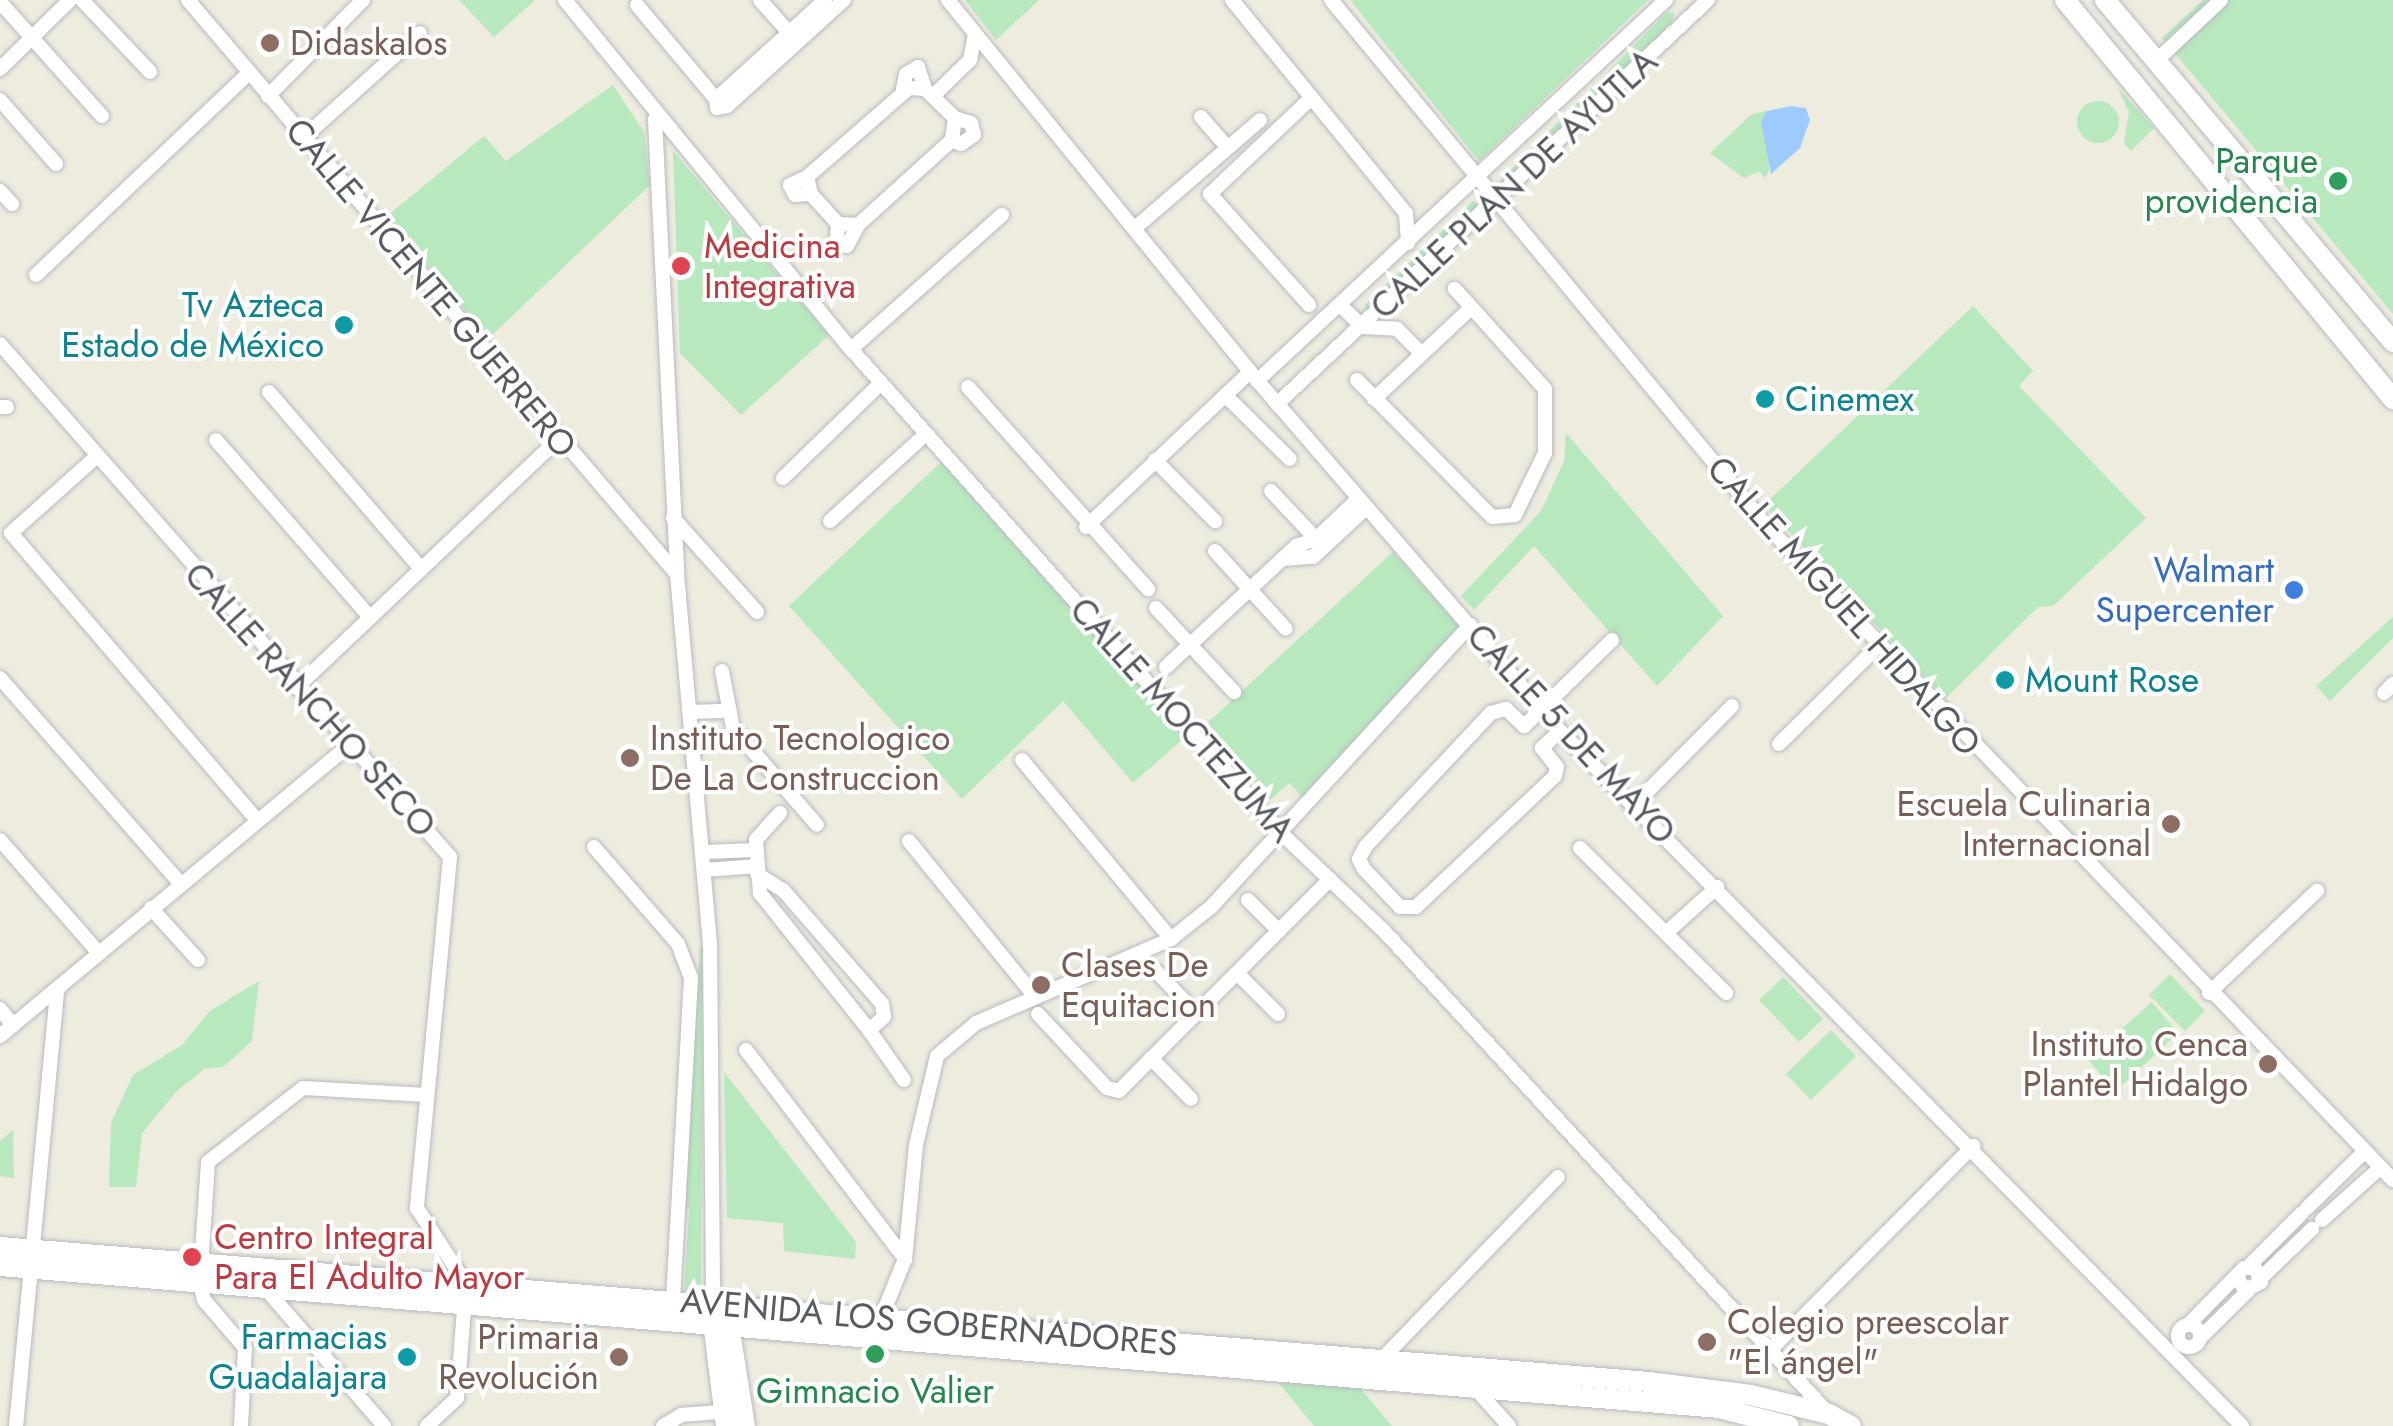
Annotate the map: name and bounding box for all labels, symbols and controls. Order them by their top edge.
place label: Didaskalos [290,22,447,64]
marker: Didaskalos [259,32,281,54]
street label: CALLE PLAN DE AYUTLA [1362,40,1666,328]
street label: CALLE VICENTE GUERRERO [277,110,585,466]
place label: Parque providencia [2144,140,2318,222]
marker: Parque providencia [2327,170,2349,192]
place label: Medicina Integrativa [704,225,856,307]
marker: Medicina Integrativa [668,253,694,279]
place label: Tv Azteca Estado de México [61,284,324,366]
marker: Tv Azteca Estado de México [333,314,355,336]
place label: Cinemex [1785,378,1914,420]
marker: Cinemex [1754,388,1776,410]
street label: CALLE MIGUEL HIDALGO [1699,448,1989,764]
place label: Walmart Supercenter [2095,549,2274,631]
street label: CALLE RANCHO SECO [176,554,444,846]
marker: Walmart Supercenter [2283,579,2305,601]
street label: CALLE MOCTEZUMA [1061,589,1303,851]
street label: CALLE 5 DE MAYO [1458,615,1684,853]
place label: Mount Rose [2025,659,2199,701]
marker: Mount Rose [1994,669,2016,691]
place label: Instituto Tecnologico De La Construccion [650,717,950,799]
marker: Instituto Tecnologico De La Construccion [619,747,641,769]
place label: Escuela Culinaria Internacional [1896,783,2151,865]
marker: Escuela Culinaria Internacional [2160,813,2182,835]
place label: Clases De Equitacion [1061,944,1216,1026]
marker: Clases De Equitacion [1030,974,1052,996]
place label: Instituto Cenca Plantel Hidalgo [2023,1023,2248,1105]
marker: Instituto Cenca Plantel Hidalgo [2257,1053,2279,1075]
place label: Centro Integral Para El Adulto Mayor [214,1216,525,1298]
marker: Centro Integral Para El Adulto Mayor [179,1244,205,1270]
street label: AVENIDA LOS GOBERNADORES [679,1279,1179,1365]
place label: Colegio preescolar "El ángel" [1727,1301,2009,1383]
place label: Farmacias Guadalajara [209,1316,387,1398]
place label: Primaria Revolución [438,1316,599,1398]
marker: Colegio preescolar "El ángel" [1696,1331,1718,1353]
marker: Gimnacio Valier [864,1343,886,1365]
marker: Farmacias Guadalajara [396,1346,418,1368]
marker: Primaria Revolución [608,1346,630,1368]
place label: Gimnacio Valier [756,1370,994,1412]

